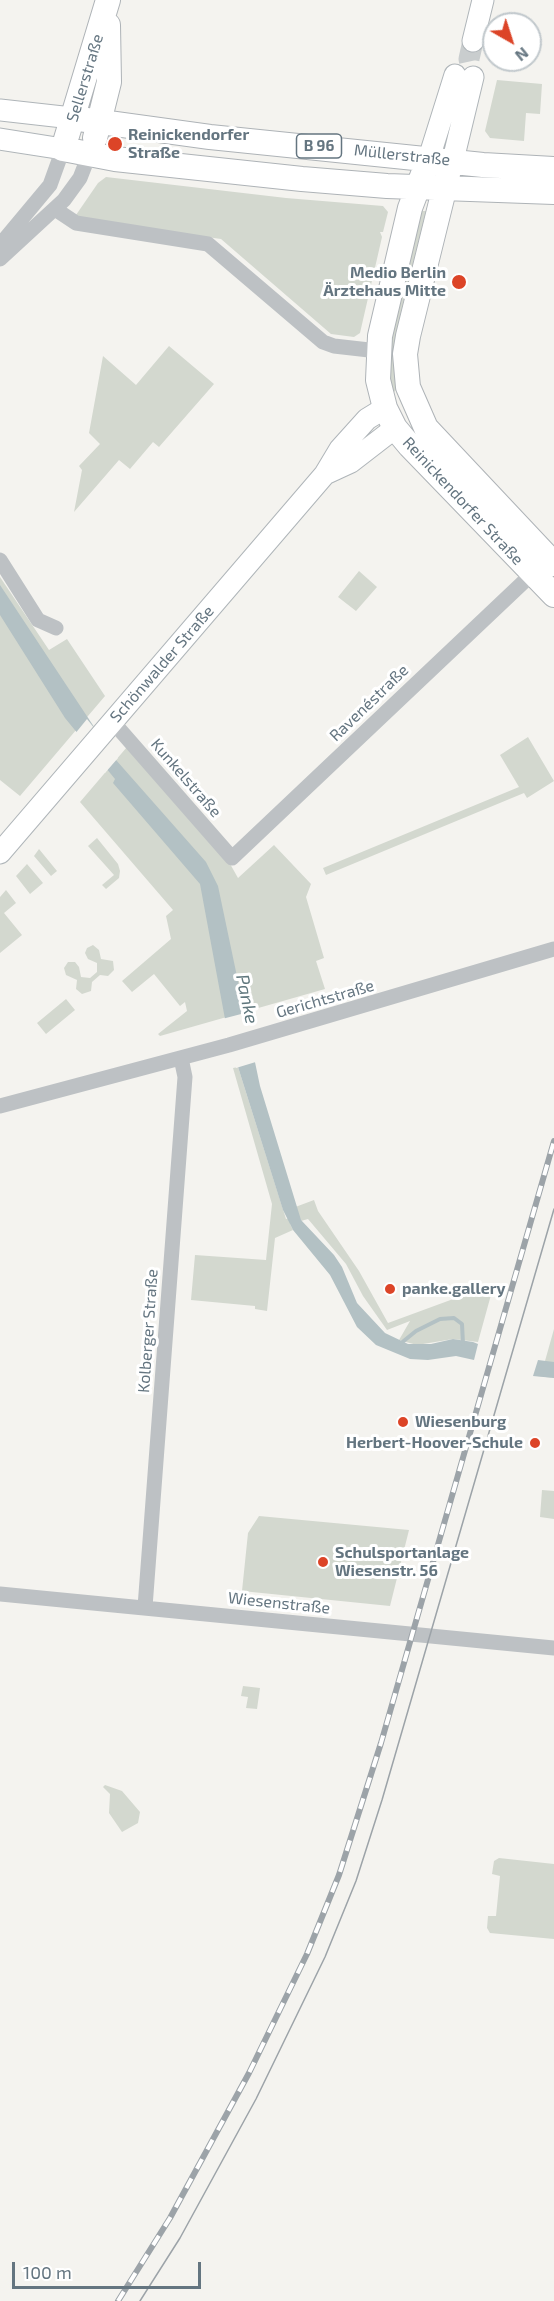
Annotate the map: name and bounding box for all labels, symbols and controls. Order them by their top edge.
north arrow [482,12,542,72]
street label: Sellerstraße [63,32,107,124]
text: N [512,44,533,66]
place label: Reinickendorfer Straße [128,125,249,163]
road number: B 96 [296,134,342,158]
marker: Reinickendorfer Straße [106,135,124,153]
street label: Müllerstraße [353,140,451,170]
place label: Medio Berlin Ärztehaus Mitte [323,263,446,301]
marker: Medio Berlin Ärztehaus Mitte [450,273,468,291]
street label: Reinickendorfer Straße [399,433,527,569]
street label: Schönwalder Straße [106,602,218,726]
street label: Ravenéstraße [326,661,412,745]
street label: Kunkelstraße [147,735,225,821]
water label: Panke [231,972,263,1026]
street label: Gerichtstraße [274,976,376,1022]
street label: Kolberger Straße [134,1268,162,1394]
place label: panke.gallery [402,1279,506,1299]
marker: panke.gallery [383,1282,397,1296]
place label: Wiesenburg [415,1412,506,1432]
marker: Wiesenburg [396,1415,410,1429]
place label: Herbert-Hoover-Schule [346,1433,523,1453]
marker: Herbert-Hoover-Schule [528,1436,542,1450]
place label: Schulsportanlage Wiesenstr. 56 [335,1543,469,1581]
marker: Schulsportanlage Wiesenstr. 56 [316,1555,330,1569]
street label: Wiesenstraße [227,1588,331,1618]
scale bar [15,2250,204,2288]
text: 100 m [23,2261,72,2283]

